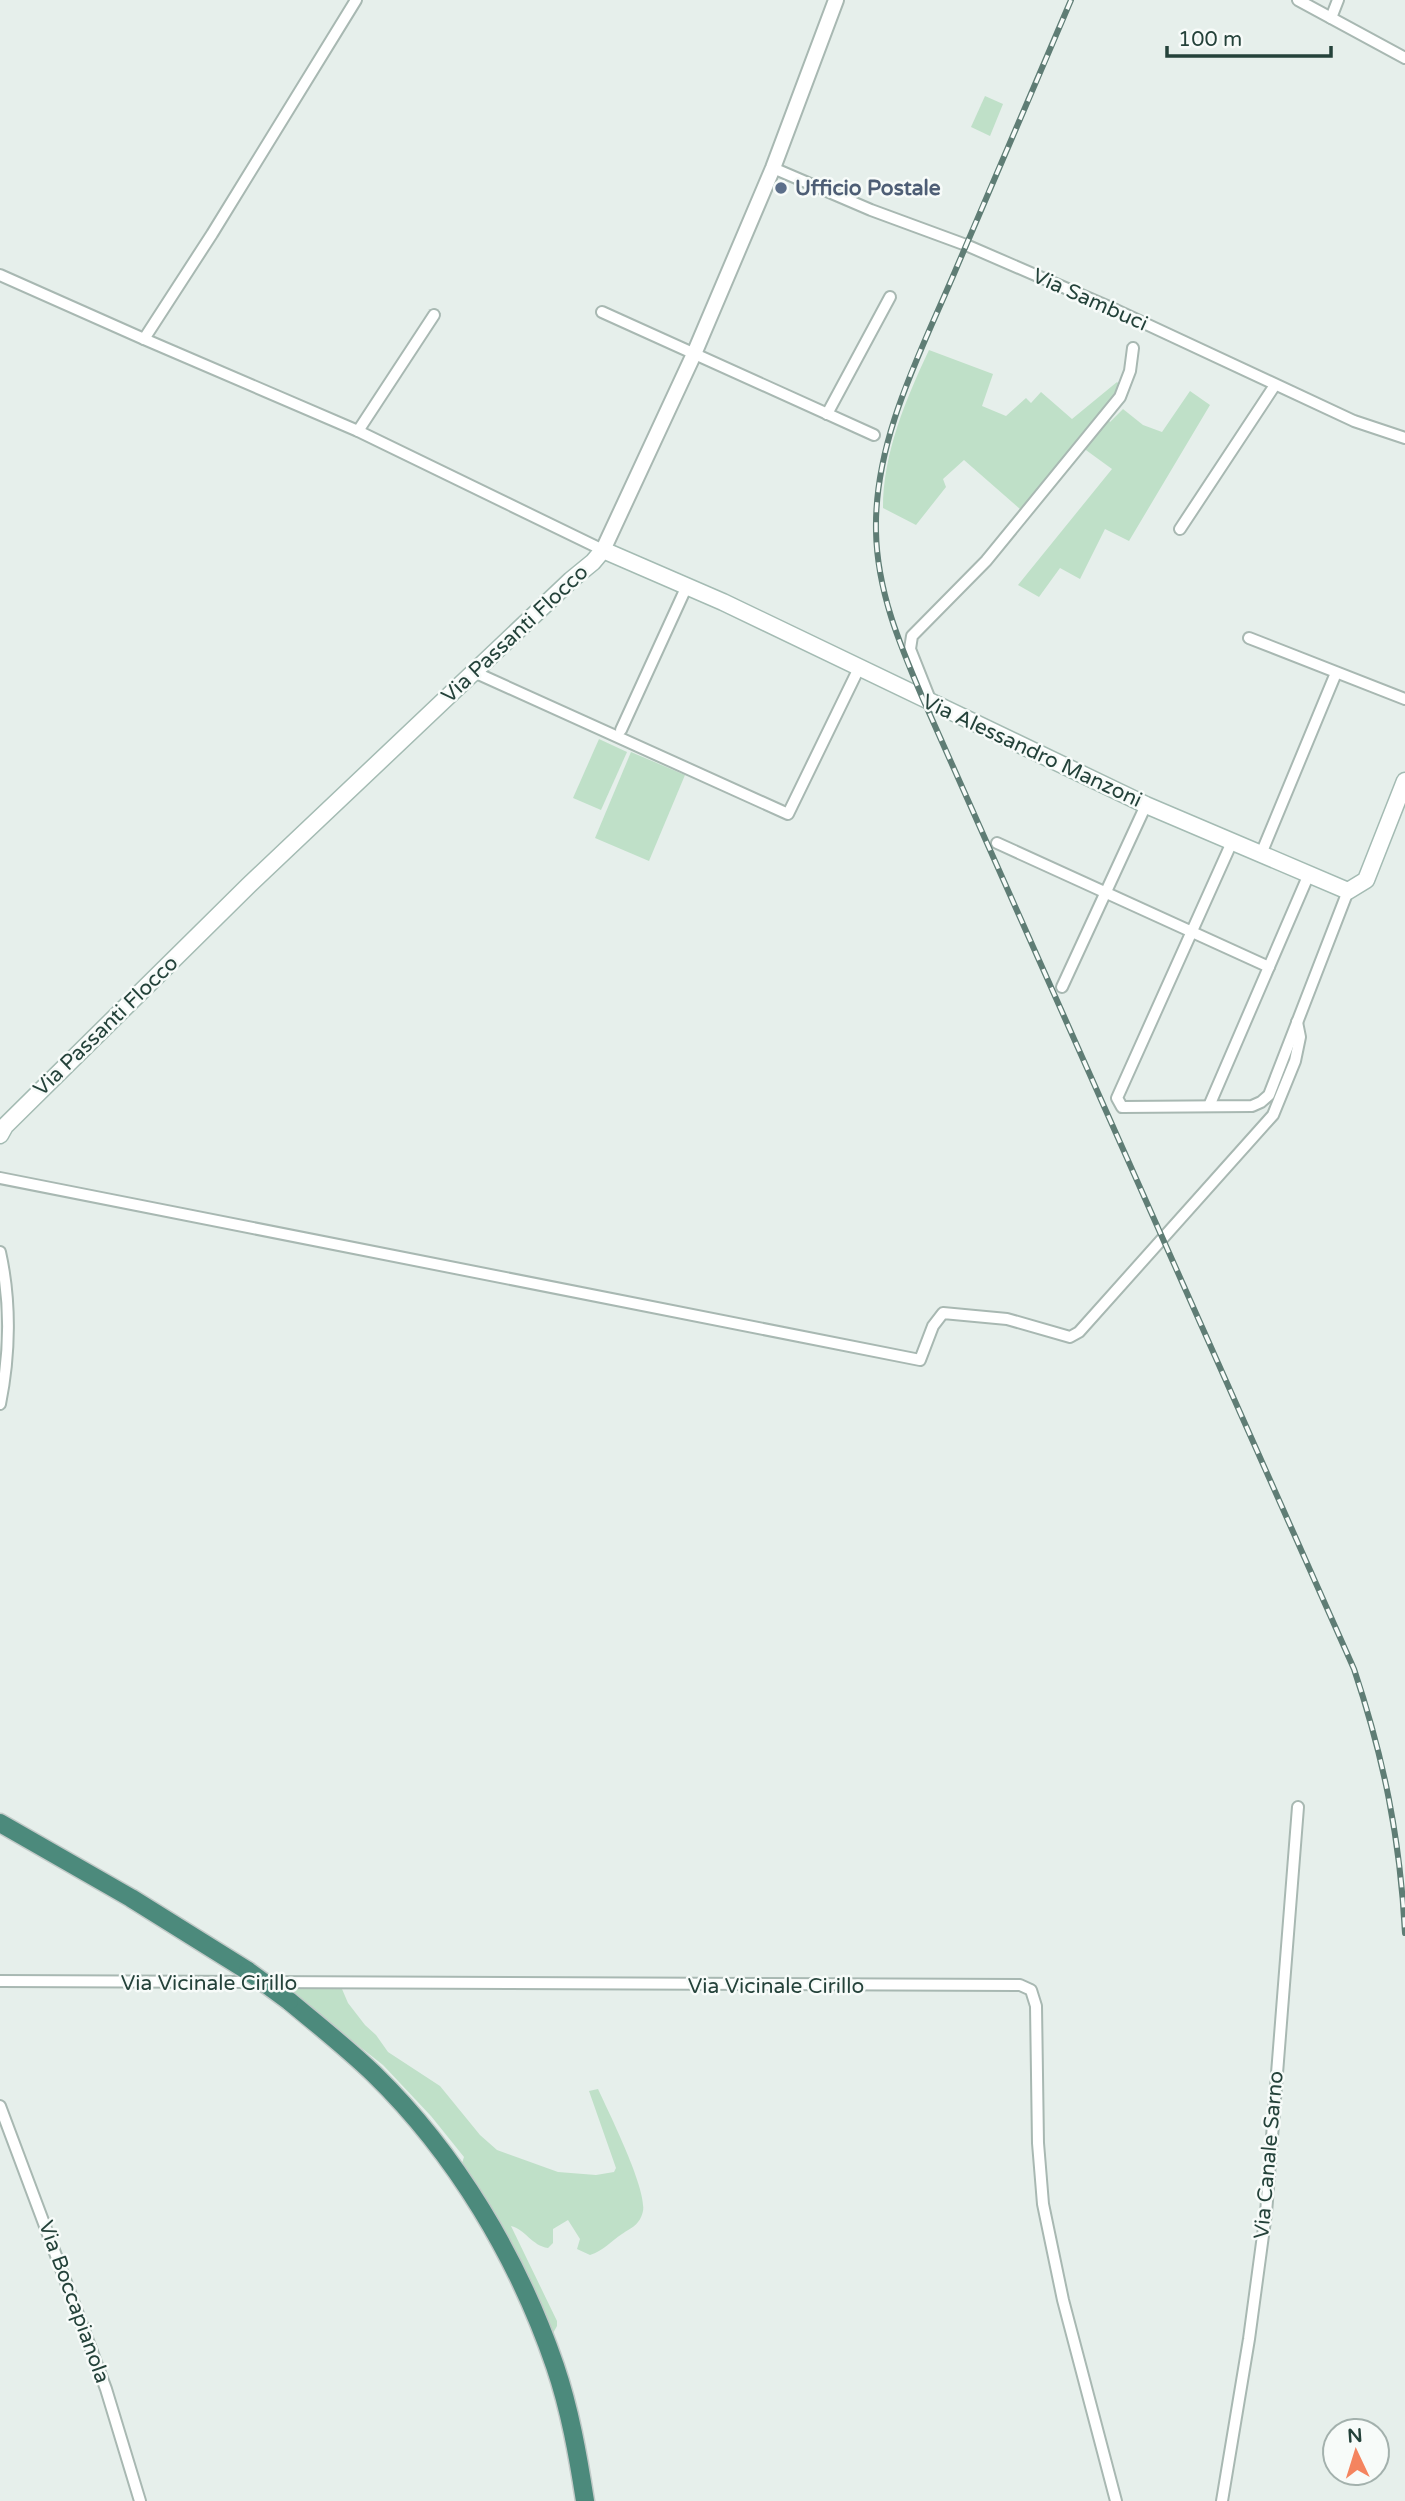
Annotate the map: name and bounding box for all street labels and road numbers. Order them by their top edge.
street label: Via Sambuci [1029,263,1151,337]
street label: Via Passanti Flocco [437,560,593,708]
street label: Via Alessandro Manzoni [918,689,1146,813]
street label: Via Passanti Flocco [29,951,183,1101]
street label: Via Vicinale Cirillo [121,1971,297,1996]
street label: Via Vicinale Cirillo [688,1974,864,1999]
street label: Via Canale Sarno [1249,2070,1289,2240]
street label: Via Boccapianola [33,2217,115,2387]

